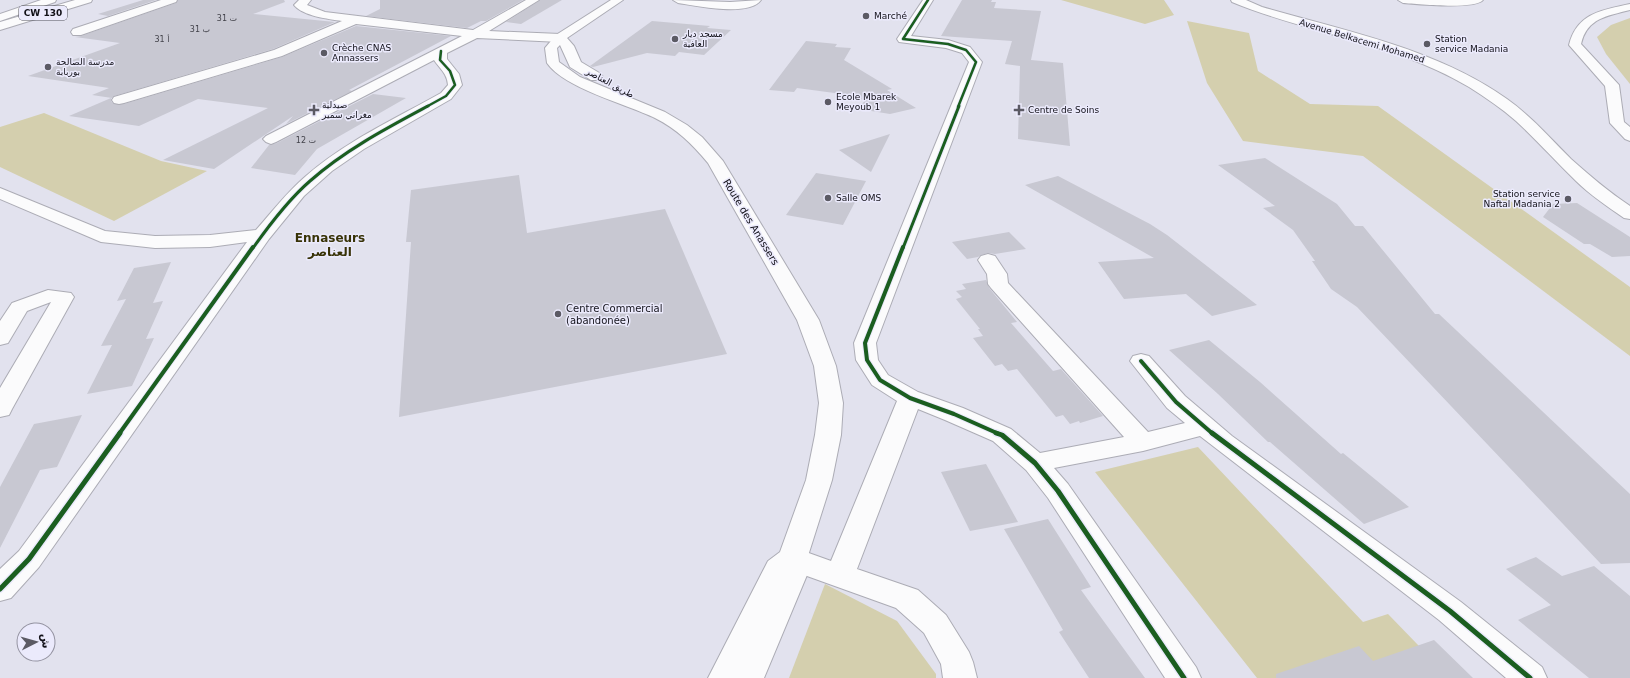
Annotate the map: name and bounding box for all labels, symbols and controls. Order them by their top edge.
road number: CW 130 [19,6,67,20]
marker: Marché [861,11,871,21]
place label: Marché [874,11,907,21]
house number: 31 ت [217,14,237,23]
street label: Avenue Belkacemi Mohamed [1298,17,1426,65]
house number: 31 ب [190,25,210,34]
place label: مسجد ديار العافية [682,29,723,49]
house number: 31 أ [155,34,169,44]
marker: مسجد ديار العافية [670,34,680,44]
place label: Station service Madania [1435,34,1508,54]
marker: Station service Madania [1422,39,1432,49]
place label: Crèche CNAS Annassers [332,43,392,63]
marker: Crèche CNAS Annassers [319,48,329,58]
place label: مدرسة الصالحة بوربابة [56,57,114,77]
marker: مدرسة الصالحة بوربابة [43,62,53,72]
street label: طريق العناصر [584,66,636,100]
place label: Ecole Mbarek Meyoub 1 [836,92,897,112]
marker: Ecole Mbarek Meyoub 1 [823,97,833,107]
place label: صيدلية مغراني سمير [321,100,372,120]
marker: Centre de Soins [1013,104,1025,116]
marker: صيدلية مغراني سمير [309,105,319,115]
place label: Centre de Soins [1028,105,1099,115]
house number: ت 12 [296,136,316,145]
street label: Route des Anassers [721,177,781,267]
place label: Station service Naftal Madania 2 [1484,189,1560,209]
marker: Salle OMS [823,193,833,203]
place label: Salle OMS [836,193,881,203]
marker: Station service Naftal Madania 2 [1563,194,1573,204]
district label: Ennaseurs العناصر [295,231,365,259]
place label: Centre Commercial (abandonée) [566,303,662,326]
marker: Centre Commercial (abandonée) [553,309,563,319]
north arrow [16,622,56,662]
text: ش [38,633,53,649]

